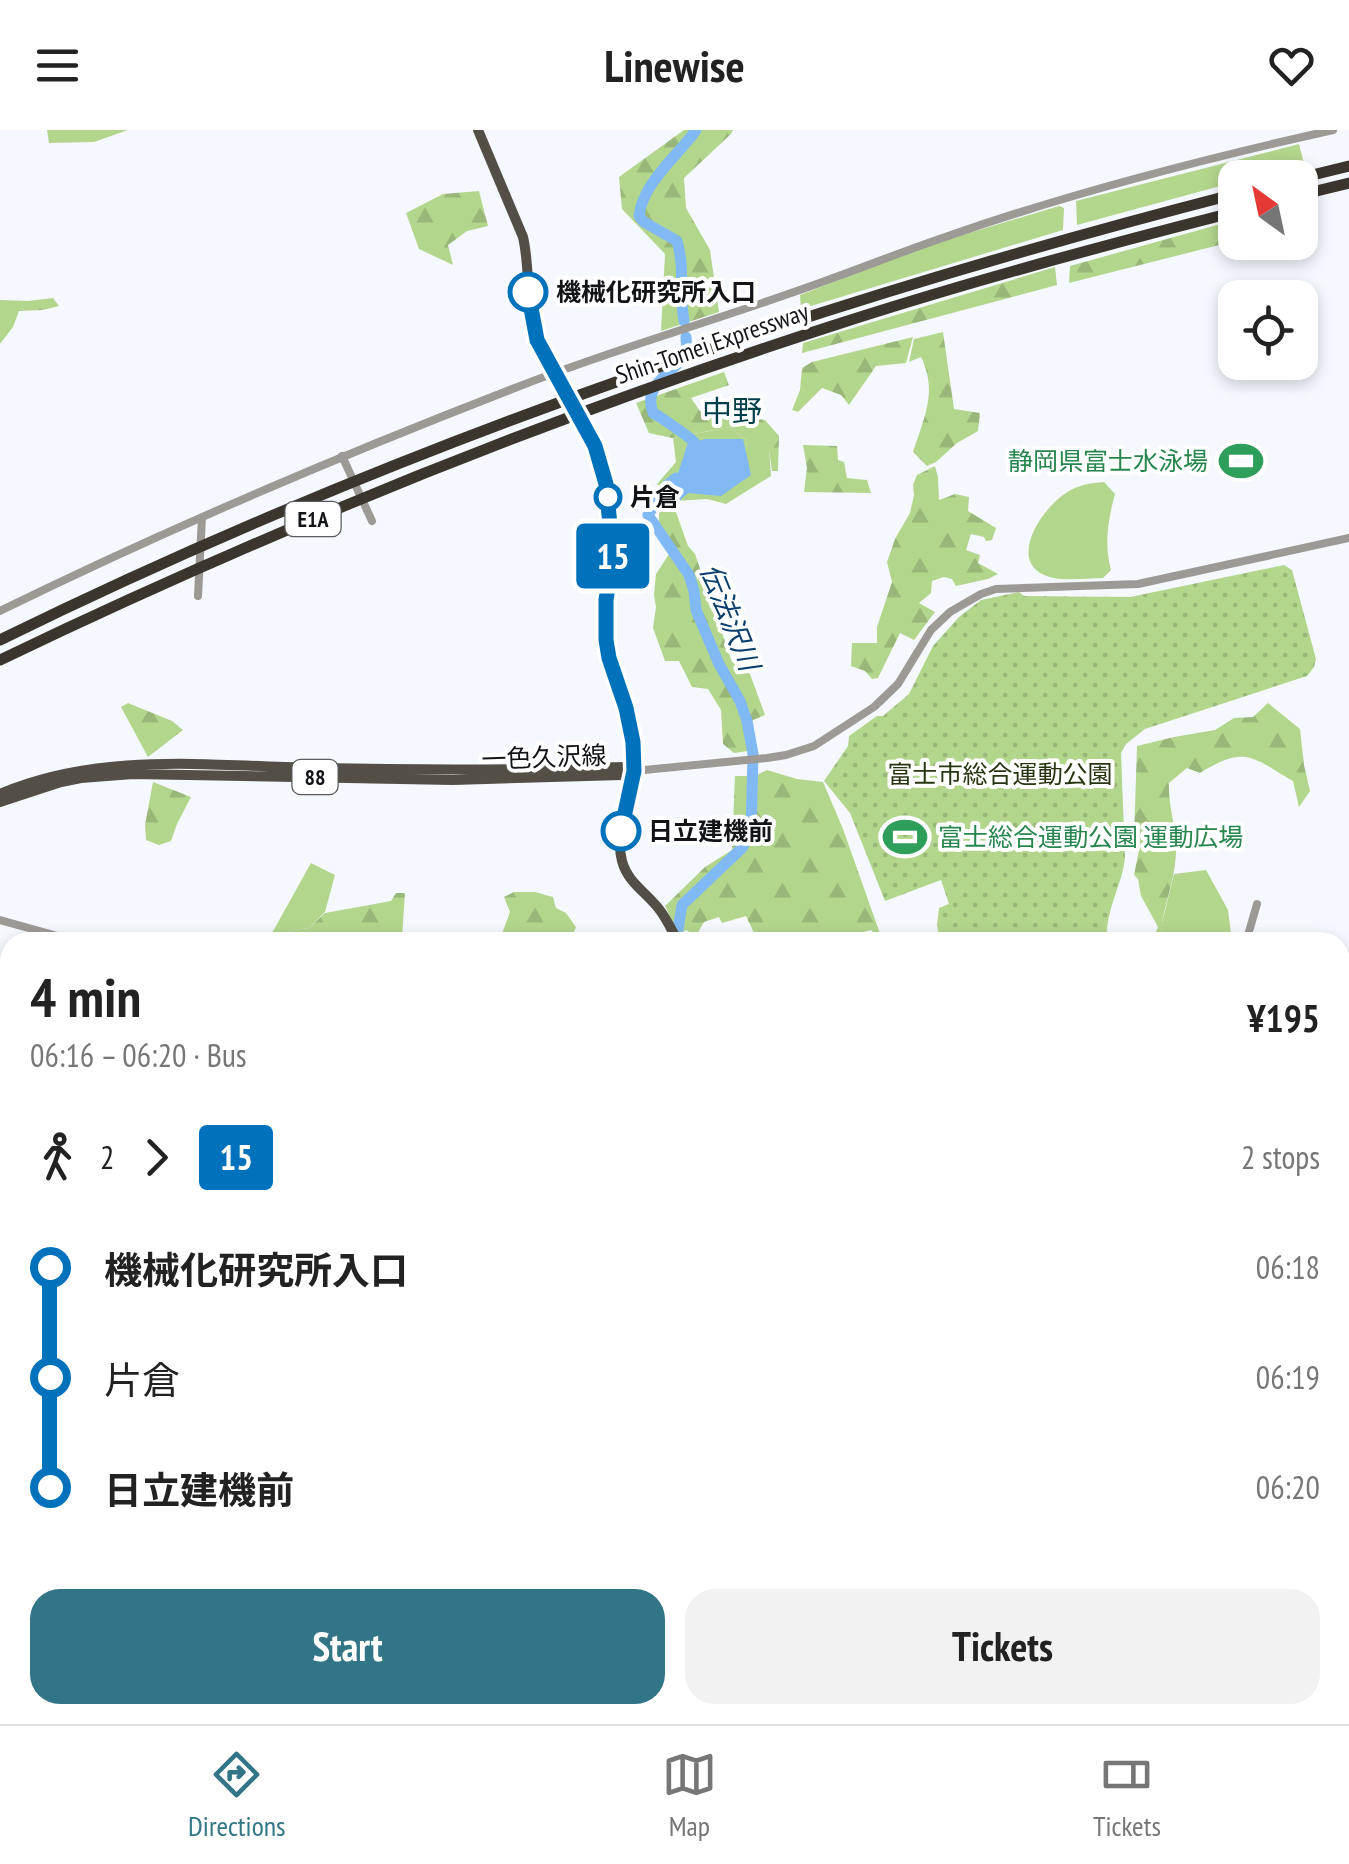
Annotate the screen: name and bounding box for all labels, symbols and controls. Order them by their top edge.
text: Linewise [604,36,745,94]
icon: menu [30,38,85,93]
icon: heart [1264,38,1319,93]
north arrow [1218,160,1318,260]
map controls [1218,160,1318,380]
marker: 機械化研究所入口 [509,273,547,311]
place label: 機械化研究所入口 [556,276,756,308]
button: locate [1218,280,1318,380]
street label: Shin-Tomei Expressway [611,295,813,391]
district label: 中野 [702,391,762,430]
sports icon: 静岡県富士水泳場 [1217,437,1265,485]
place label: 静岡県富士水泳場 [1008,445,1208,477]
place label: 片倉 [630,481,680,513]
marker: 片倉 [595,484,621,510]
road number: E1A [286,502,340,536]
line badge: 15 [568,524,658,588]
text: 15 [596,533,630,579]
water label: 伝法沢川 [692,558,770,678]
street label: 一色久沢線 [481,739,607,775]
park label: 富士市総合運動公園 [887,758,1113,790]
road number: 88 [292,760,338,794]
marker: 日立建機前 [602,812,640,850]
sports icon: 富士総合運動公園 運動広場 [881,813,929,861]
place label: 日立建機前 [648,815,773,847]
place label: 富士総合運動公園 運動広場 [938,821,1243,853]
text: 4 min [30,961,141,1032]
text: ¥195 [1247,993,1320,1042]
text: 06:16 – 06:20 · Bus [30,1034,247,1076]
icon: walk [30,1130,85,1185]
icon: forward [129,1130,184,1185]
text: 15 [219,1134,253,1180]
text: 2 [100,1136,114,1178]
text: 2 stops [1241,1136,1320,1178]
text: 機械化研究所入口 [104,1245,408,1294]
text: 06:18 [1256,1246,1320,1288]
text: 片倉 [104,1355,180,1404]
text: 06:19 [1256,1356,1320,1398]
text: 日立建機前 [104,1465,294,1514]
text: 06:20 [1256,1466,1320,1508]
button: Start [30,1589,665,1704]
button: Tickets [685,1589,1320,1704]
tab: Directions [188,1747,286,1844]
tab: Map [662,1747,717,1844]
tab: Tickets [1093,1747,1161,1844]

